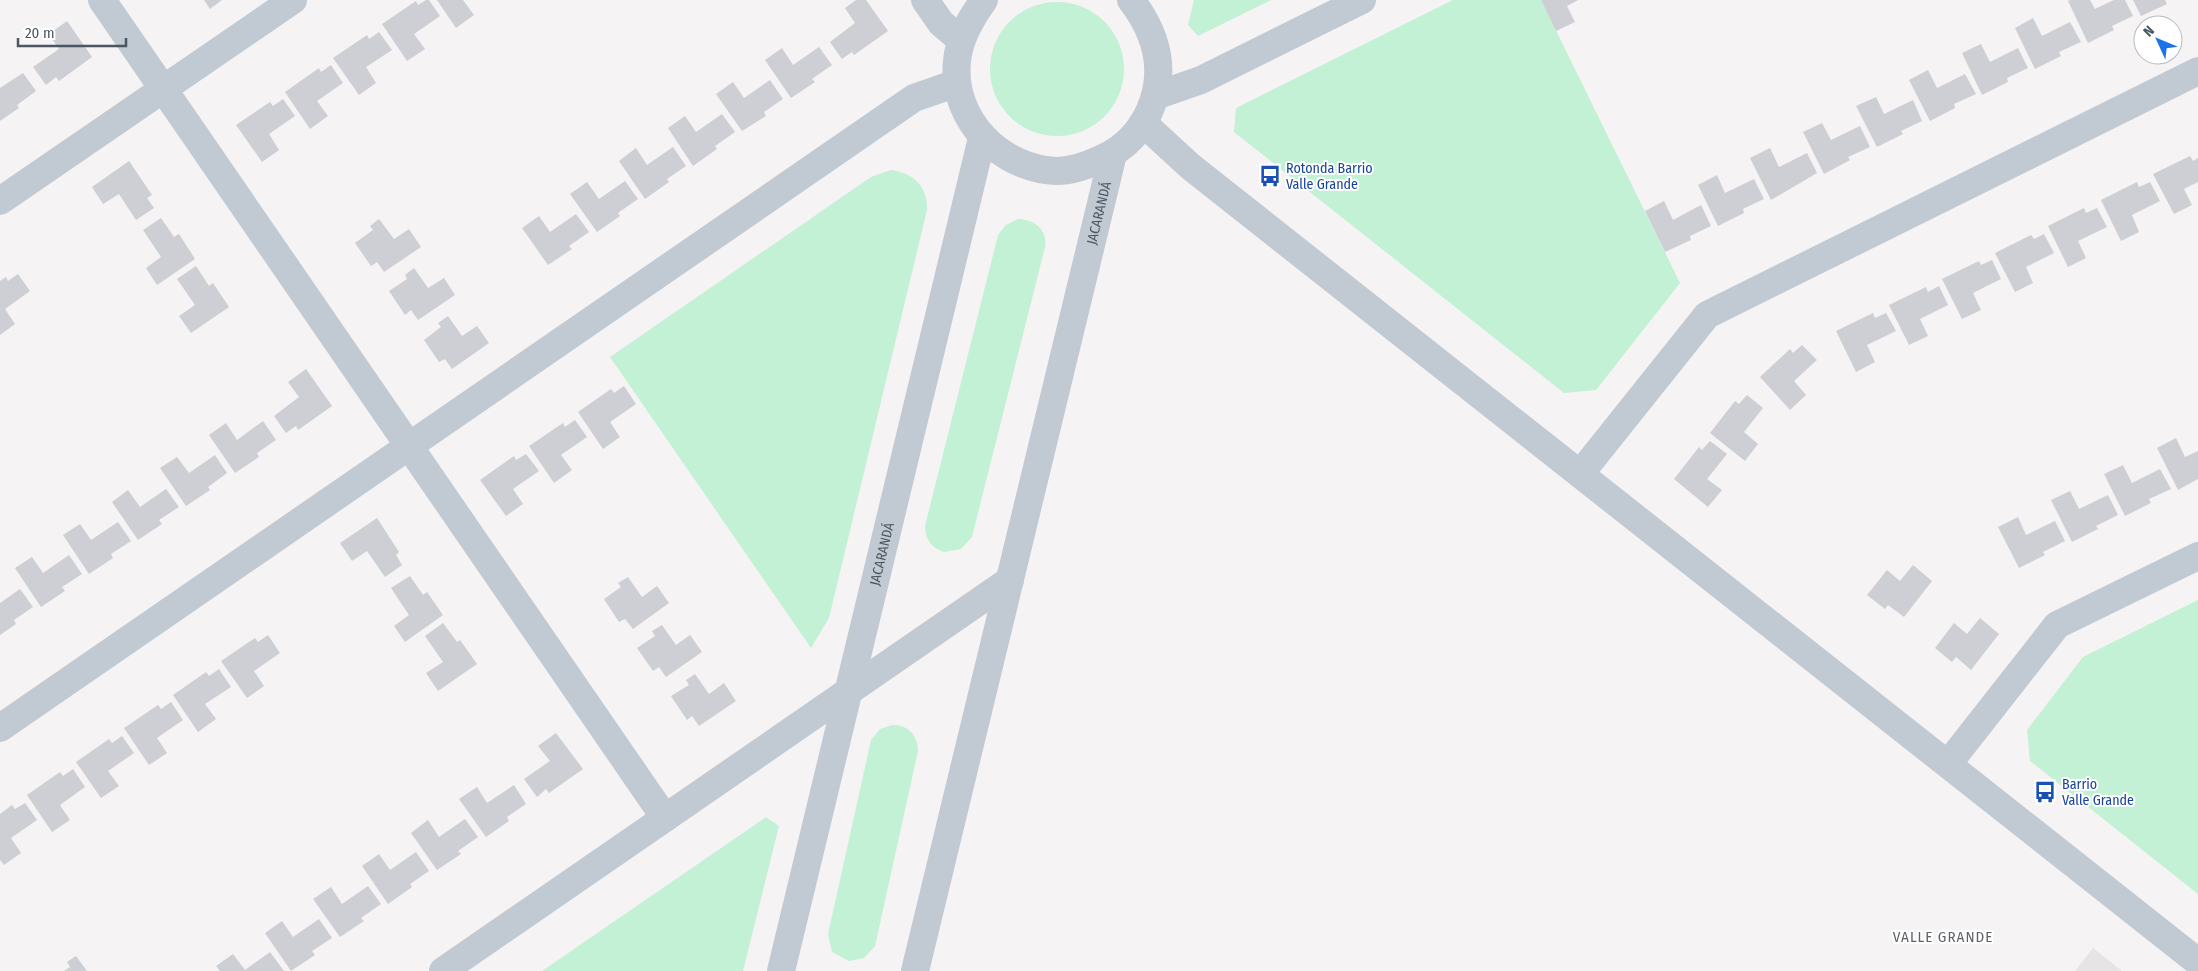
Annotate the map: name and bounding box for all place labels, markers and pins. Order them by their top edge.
place label: Rotonda Barrio Valle Grande [1286,160,1373,193]
bus stop icon: Rotonda Barrio Valle Grande [1257,163,1283,189]
place label: Barrio Valle Grande [2062,776,2134,809]
bus stop icon: Barrio Valle Grande [2032,779,2058,805]

